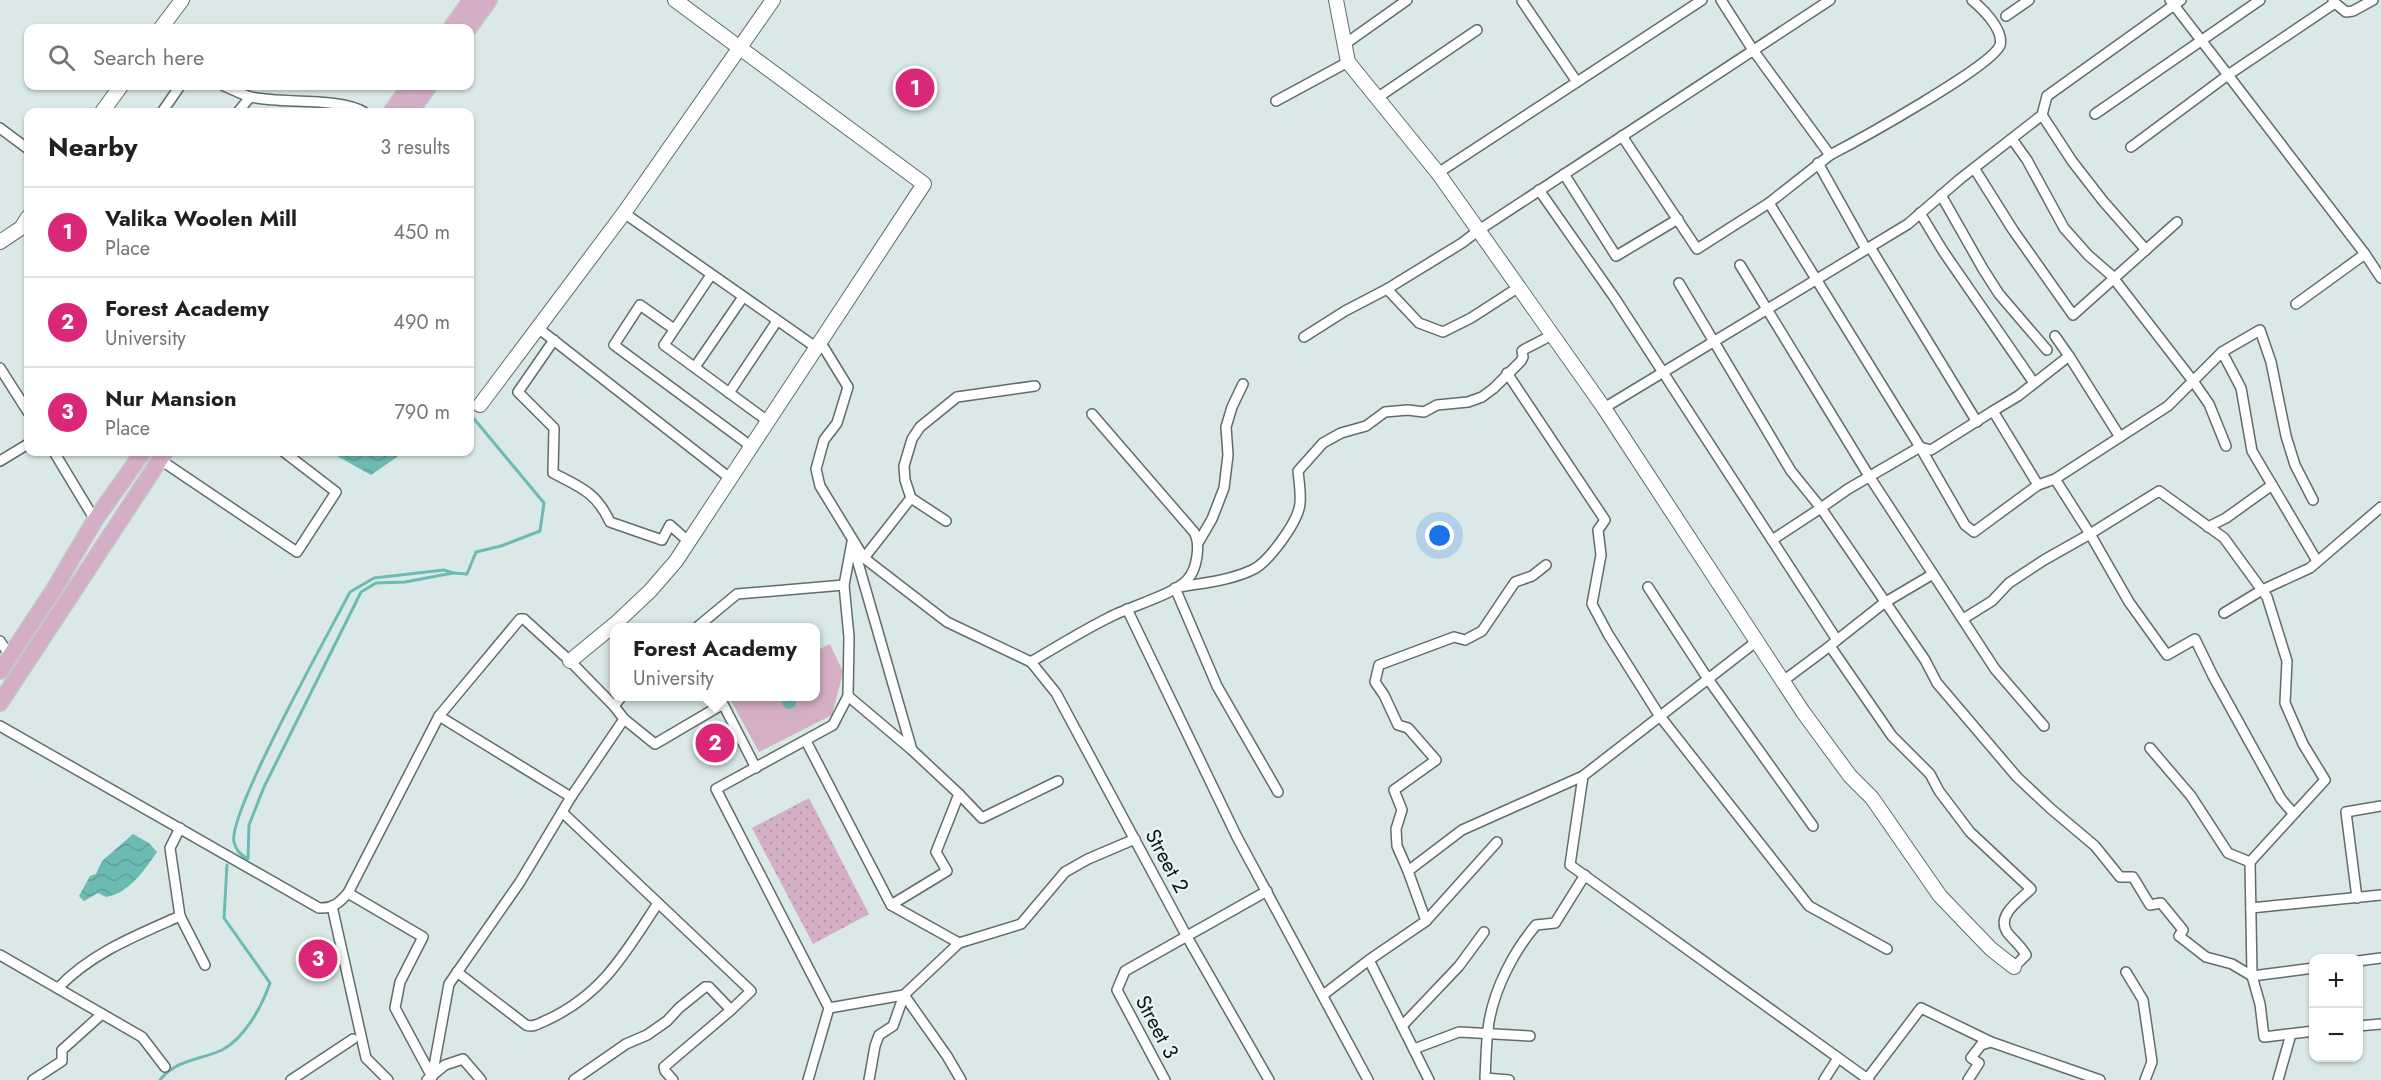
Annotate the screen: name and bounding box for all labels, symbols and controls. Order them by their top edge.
search box [24,24,474,90]
icon: search [45,41,78,74]
text: Search here [93,41,204,73]
pin: 1 [896,66,934,110]
text: Nearby [48,128,137,166]
text: 3 results [380,133,450,162]
text: Valika Woolen Mill [105,202,297,234]
text: 1 [62,218,73,247]
text: 450 m [393,218,450,247]
text: Place [105,234,150,263]
text: Forest Academy [105,292,269,324]
text: 2 [61,308,74,337]
text: 490 m [393,308,450,337]
text: University [105,324,186,353]
text: Nur Mansion [105,382,237,414]
text: 3 [61,398,74,427]
text: 790 m [394,398,450,427]
text: Place [105,414,150,443]
your location [1425,521,1454,550]
popup [610,623,820,701]
text: Forest Academy [633,632,797,664]
text: University [633,664,714,693]
pin: 2 [696,720,734,766]
street label: Street 2 [1138,824,1196,898]
pin: 3 [298,936,338,982]
map controls [2309,954,2363,1062]
button: + [2309,954,2363,1008]
street label: Street 3 [1128,990,1186,1064]
button: − [2309,1008,2363,1062]

